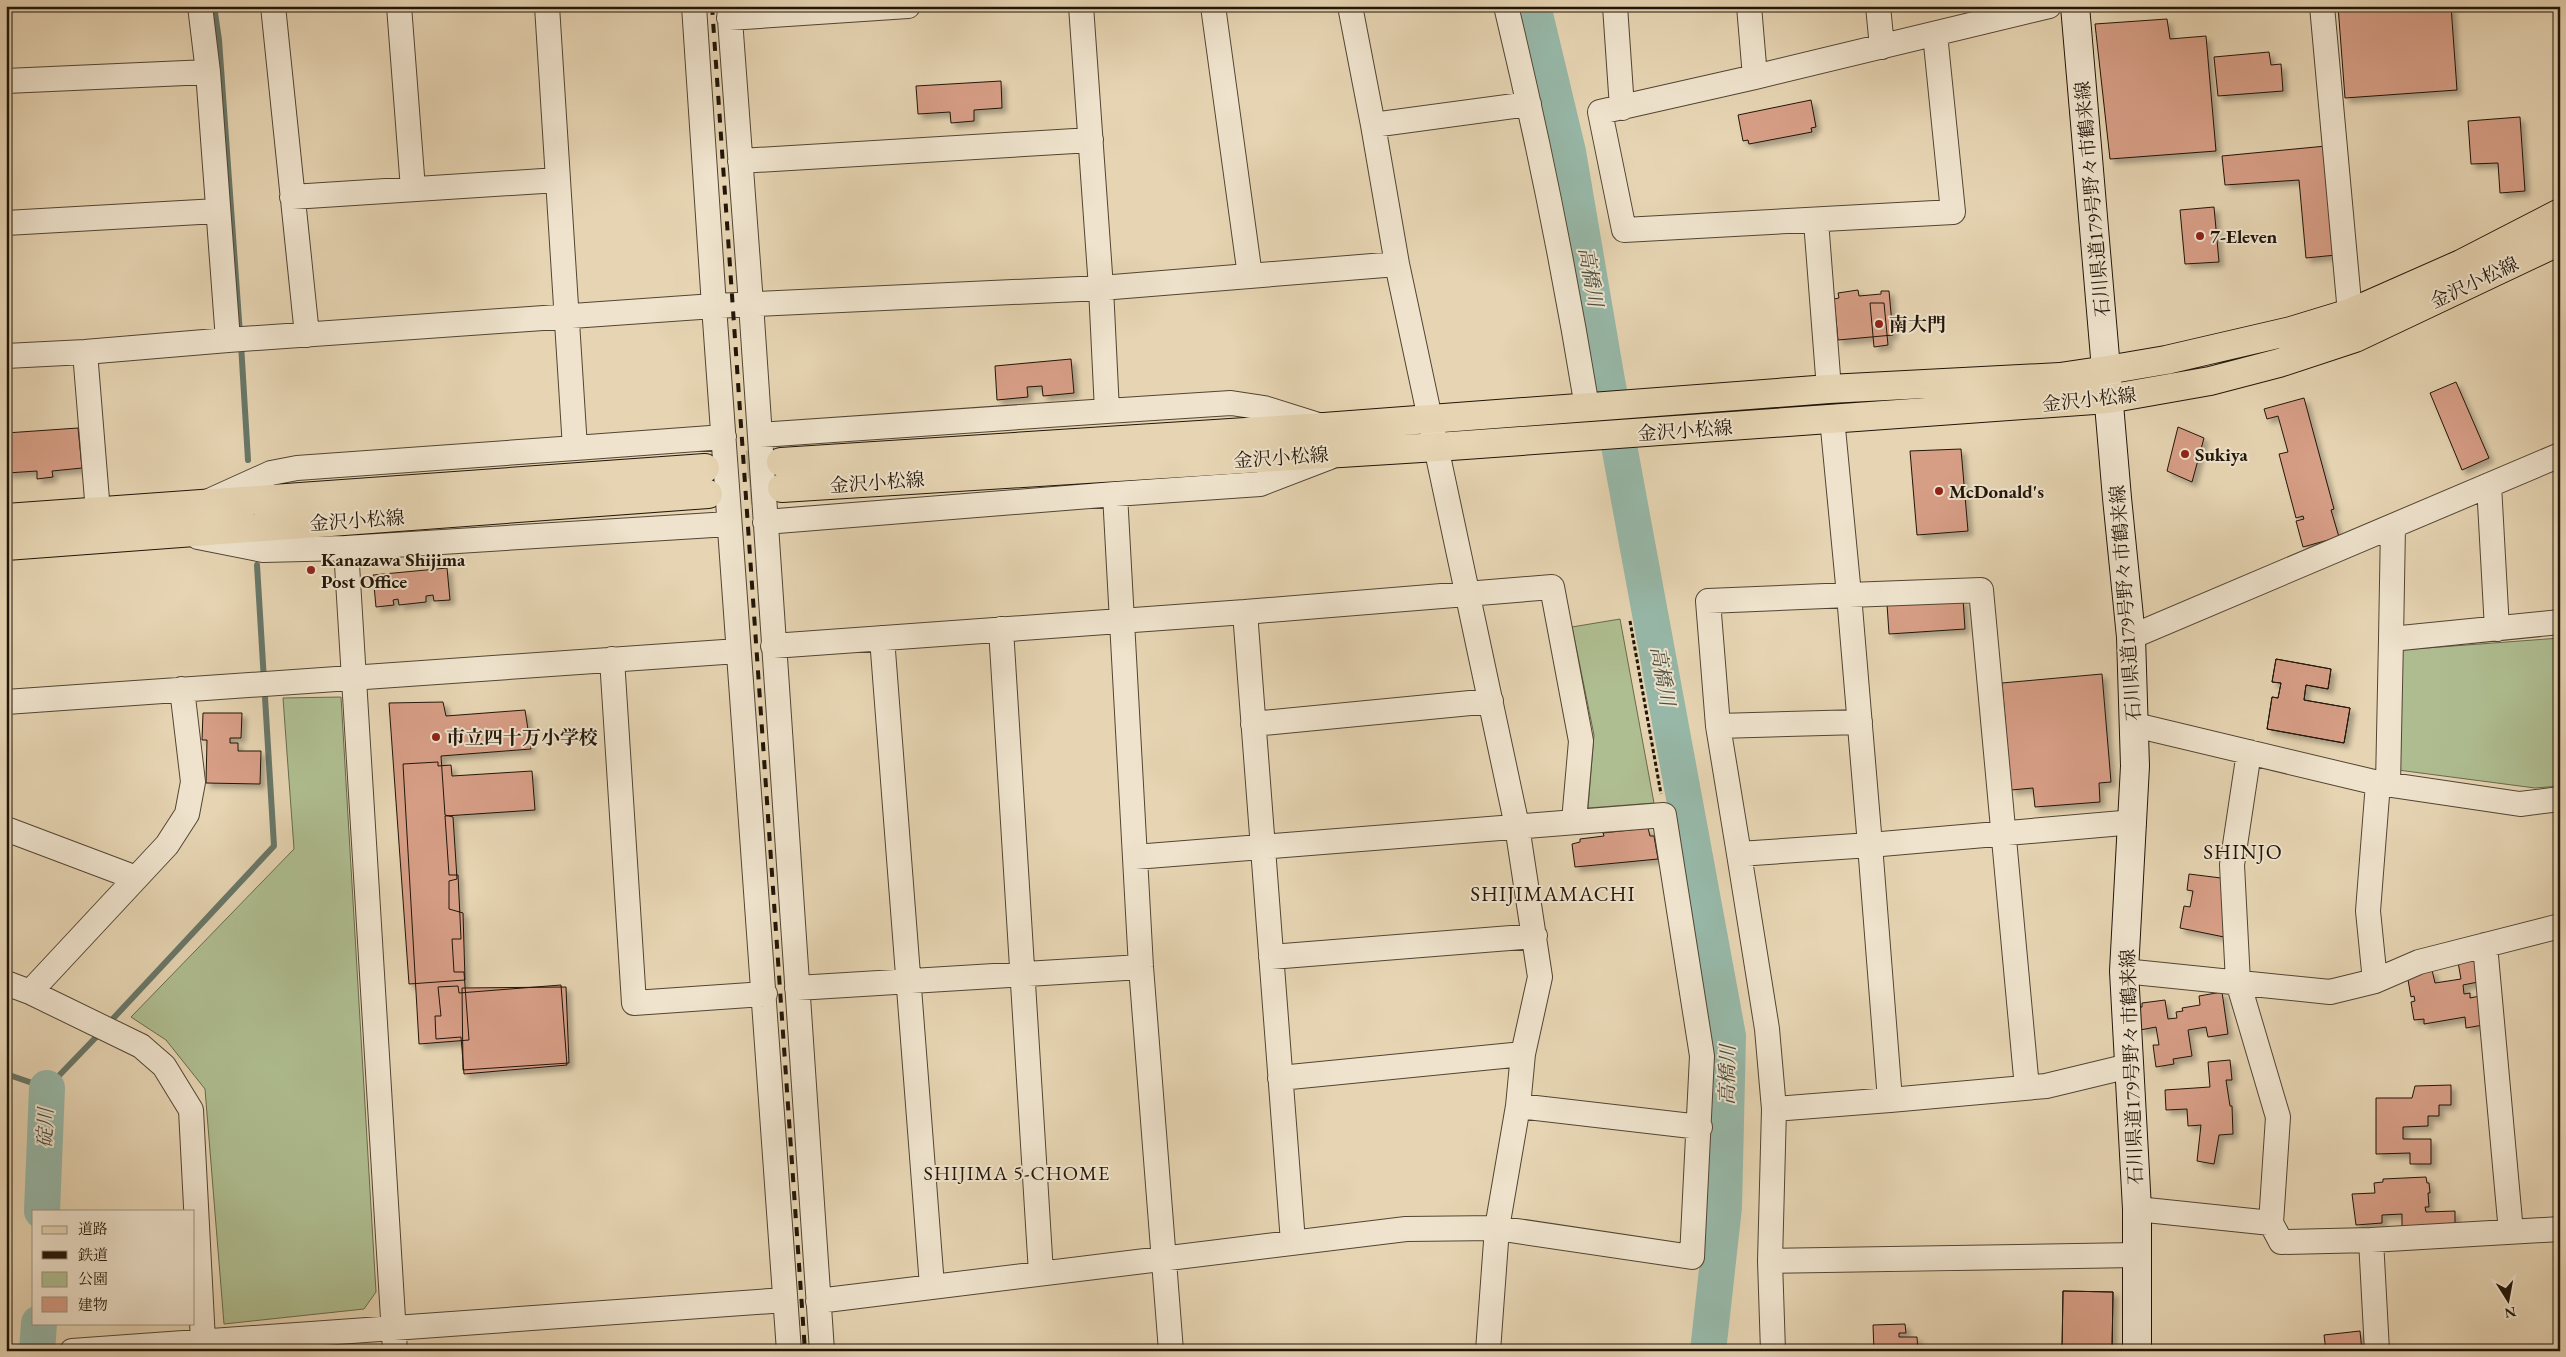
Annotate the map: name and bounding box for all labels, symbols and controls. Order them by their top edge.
street label: 石川県道179号野々市鶴来線 [2070,80,2115,318]
place label: 7-Eleven [2210,224,2278,249]
marker: 7-Eleven [2194,230,2206,242]
water label: 高橋川 [1573,245,1609,311]
street label: 金沢小松線 [2426,251,2523,314]
place label: 南大門 [1889,312,1946,337]
marker: 南大門 [1873,318,1885,330]
street label: 金沢小松線 [2040,382,2138,417]
street label: 金沢小松線 [1637,415,1733,446]
street label: 金沢小松線 [1233,442,1329,473]
place label: Sukiya [2195,442,2249,467]
marker: Sukiya [2179,448,2191,460]
street label: 金沢小松線 [829,467,925,498]
place label: McDonald's [1949,479,2044,504]
street label: 石川県道179号野々市鶴来線 [2105,484,2146,722]
marker: McDonald's [1933,485,1945,497]
street label: 金沢小松線 [309,505,405,536]
place label: Kanazawa Shijima Post Office [321,547,466,594]
marker: Kanazawa Shijima Post Office [305,564,317,576]
water label: 高橋川 [1645,644,1681,710]
place label: 市立四十万小学校 [446,725,598,750]
marker: 市立四十万小学校 [430,731,442,743]
district label: SHINJO [2203,838,2283,865]
district label: SHIJIMAMACHI [1470,880,1636,907]
street label: 石川県道179号野々市鶴来線 [2115,948,2148,1186]
water label: 高橋川 [1713,1043,1741,1105]
water label: 碇川 [31,1106,59,1148]
district label: SHIJIMA 5-CHOME [924,1160,1110,1186]
legend [32,1210,195,1324]
text: 道路 [78,1219,108,1238]
text: 鉄道 [78,1245,108,1264]
text: 公園 [78,1269,108,1288]
north arrow [2484,1274,2534,1324]
text: 建物 [78,1295,108,1314]
text: N [2503,1303,2518,1323]

